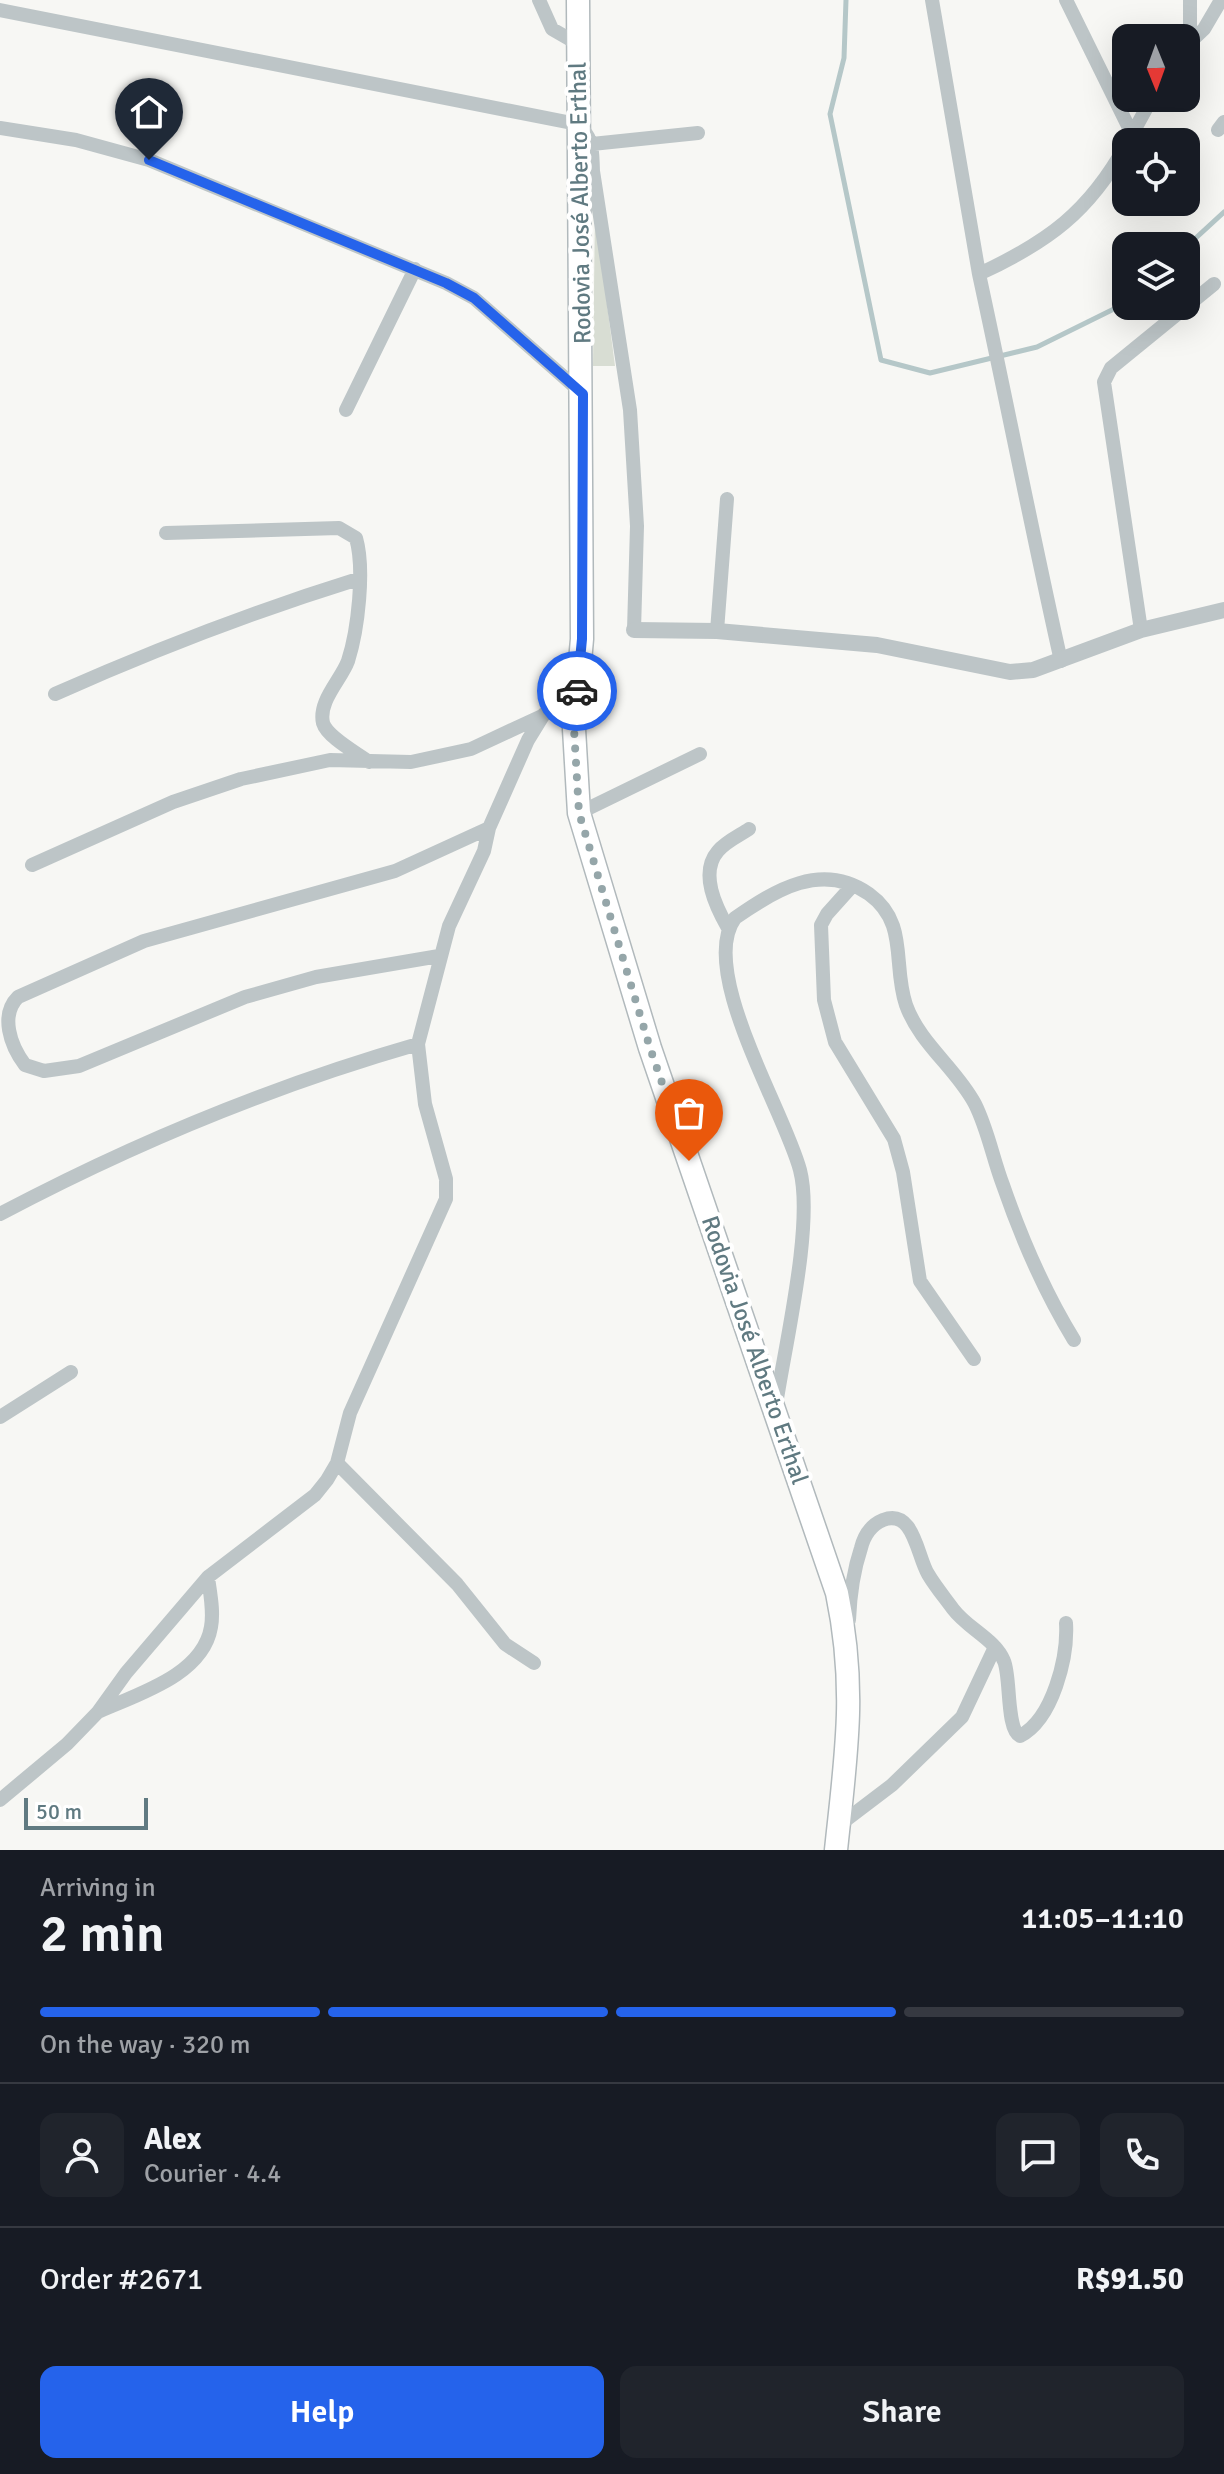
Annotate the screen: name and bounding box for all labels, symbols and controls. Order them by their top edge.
north arrow [1112,24,1200,112]
map controls [1112,24,1200,320]
street label: Rodovia José Alberto Erthal [563,62,597,344]
pin [115,78,183,160]
icon: home [127,90,171,134]
button: locate [1112,128,1200,216]
button: layers [1112,232,1200,320]
courier [537,651,617,731]
icon: car [555,669,599,713]
pin [655,1079,723,1161]
icon: bag [667,1091,711,1135]
street label: Rodovia José Alberto Erthal [695,1212,815,1488]
scale bar [24,1794,148,1830]
text: 50 m [36,1798,82,1825]
text: Arriving in [40,1872,156,1904]
text: 11:05–11:10 [1021,1900,1184,1937]
text: 2 min [40,1902,165,1966]
text: On the way · 320 m [40,2029,250,2061]
button: person [40,2113,124,2197]
button: chat [996,2113,1080,2197]
button: phone [1100,2113,1184,2197]
text: Alex [144,2121,201,2158]
text: Courier · 4.4 [144,2158,281,2190]
text: Order #2671 [40,2261,203,2298]
text: R$91.50 [1076,2261,1184,2298]
button: Help [40,2366,604,2458]
button: Share [620,2366,1184,2458]

